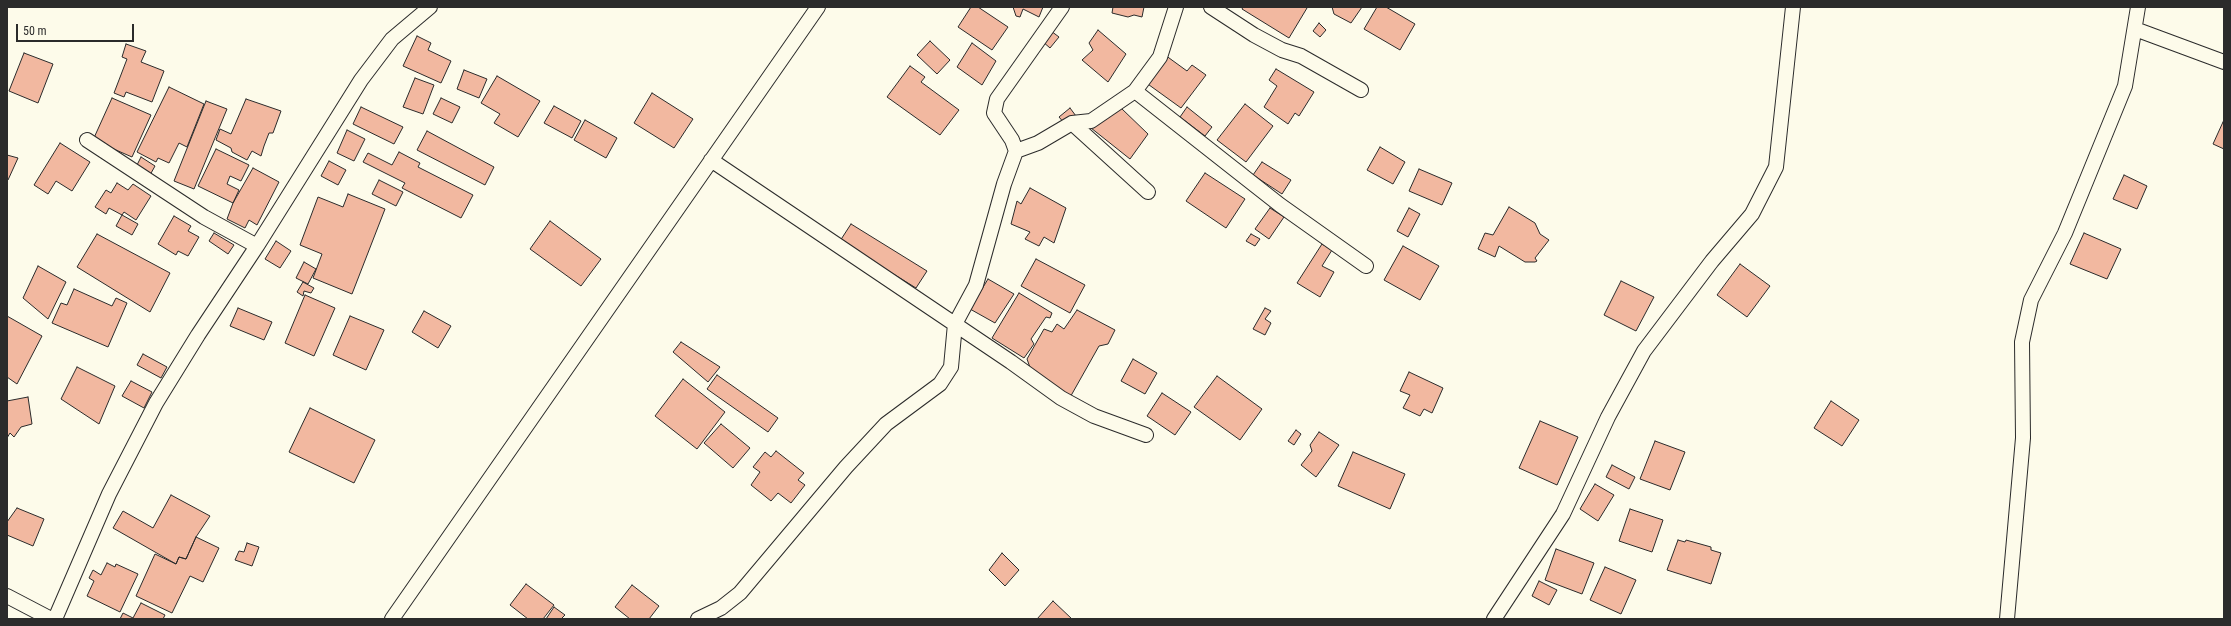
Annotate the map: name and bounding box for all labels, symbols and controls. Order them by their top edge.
scale bar [18,16,136,42]
text: 50 m [23,24,47,38]

